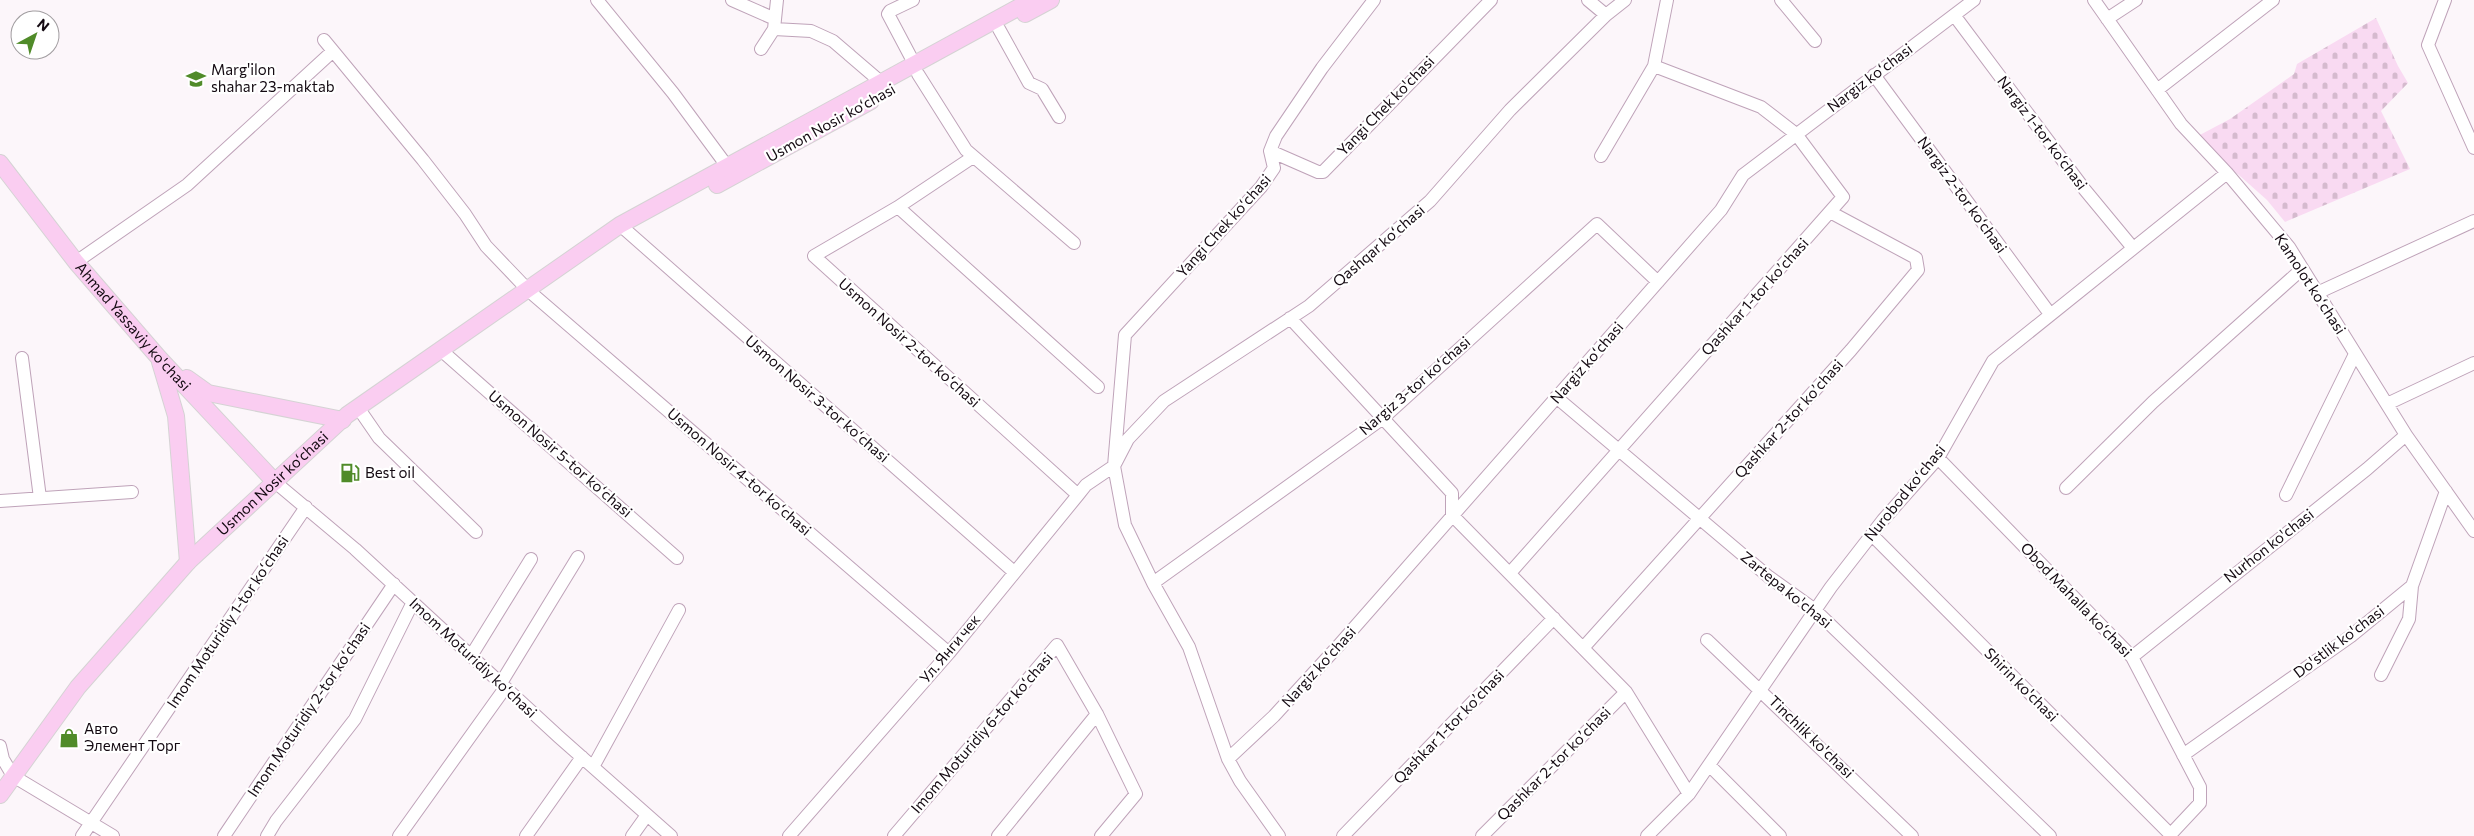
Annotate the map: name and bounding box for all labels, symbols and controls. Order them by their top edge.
north arrow [10,10,60,60]
text: N [34,15,53,35]
street label: Nargiz koʻchasi [1823,39,1916,115]
street label: Yangi Chek ko'chasi [1333,52,1437,159]
place label: Marg'ilon shahar 23-maktab [211,60,335,95]
school or university icon: Marg'ilon shahar 23-maktab [185,68,207,90]
street label: Nargiz 1-tor ko‘chasi [1994,72,2091,193]
street label: Usmon Nosir ko‘chasi [763,79,898,165]
street label: Nargiz 2-tor ko‘chasi [1914,133,2011,256]
street label: Yangi Chek koʻchasi [1172,170,1274,280]
street label: Qashqar koʻchasi [1329,200,1428,290]
street label: Kamolot koʻchasi [2272,230,2350,337]
street label: Qashkar 1-tor koʼchasi [1697,234,1812,359]
street label: Ahmad Yassaviy ko'chasi [72,258,195,394]
street label: Usmon Nosir 2-tor koʻchasi [835,274,984,411]
street label: Nargiz koʻchasi [1546,318,1627,407]
street label: Usmon Nosir 3-tor koʻchasi [742,331,893,466]
street label: Nargiz 3-tor koʻchasi [1355,332,1473,438]
street label: Qashkar 2-tor koʼchasi [1730,355,1846,481]
street label: Usmon Nosir 5-tor koʻchasi [485,386,636,521]
street label: Usmon Nosir 4-tor koʻchasi [664,404,815,539]
street label: Usmon Nosir ko‘chasi [213,427,331,539]
street label: Nurobod koʻchasi [1860,441,1949,544]
fuel station icon: Best oil [339,462,361,484]
place label: Best oil [365,463,415,481]
street label: Nurhon ko'chasi [2220,505,2317,586]
street label: Imom Moturidiy 1-tor koʻchasi [163,532,292,711]
street label: Obod Mahalla ko‘chasi [2017,538,2136,660]
street label: Zartepa ko'chasi [1738,547,1836,631]
street label: Imom Moturidiy koʻchasi [406,594,541,721]
street label: Do'stlik ko'chasi [2289,601,2387,681]
street label: Ул. Янги чек [915,610,983,686]
street label: Imom Moturidiy 2-tor koʻchasi [243,619,373,800]
street label: Nargiz koʻchasi [1277,622,1359,710]
street label: Shirin ko'chasi [1981,644,2062,725]
street label: Imom Moturidiy 6-tor koʻchasi [907,648,1056,816]
street label: Qashkar 1-tor koʼchasi [1389,665,1507,787]
street label: Tinchlik ko'chasi [1765,691,1858,781]
street label: Qashkar 2-tor koʼchasi [1493,703,1614,824]
place label: Авто Элемент Торг [84,719,181,754]
shop icon: Авто Элемент Торг [58,727,80,749]

